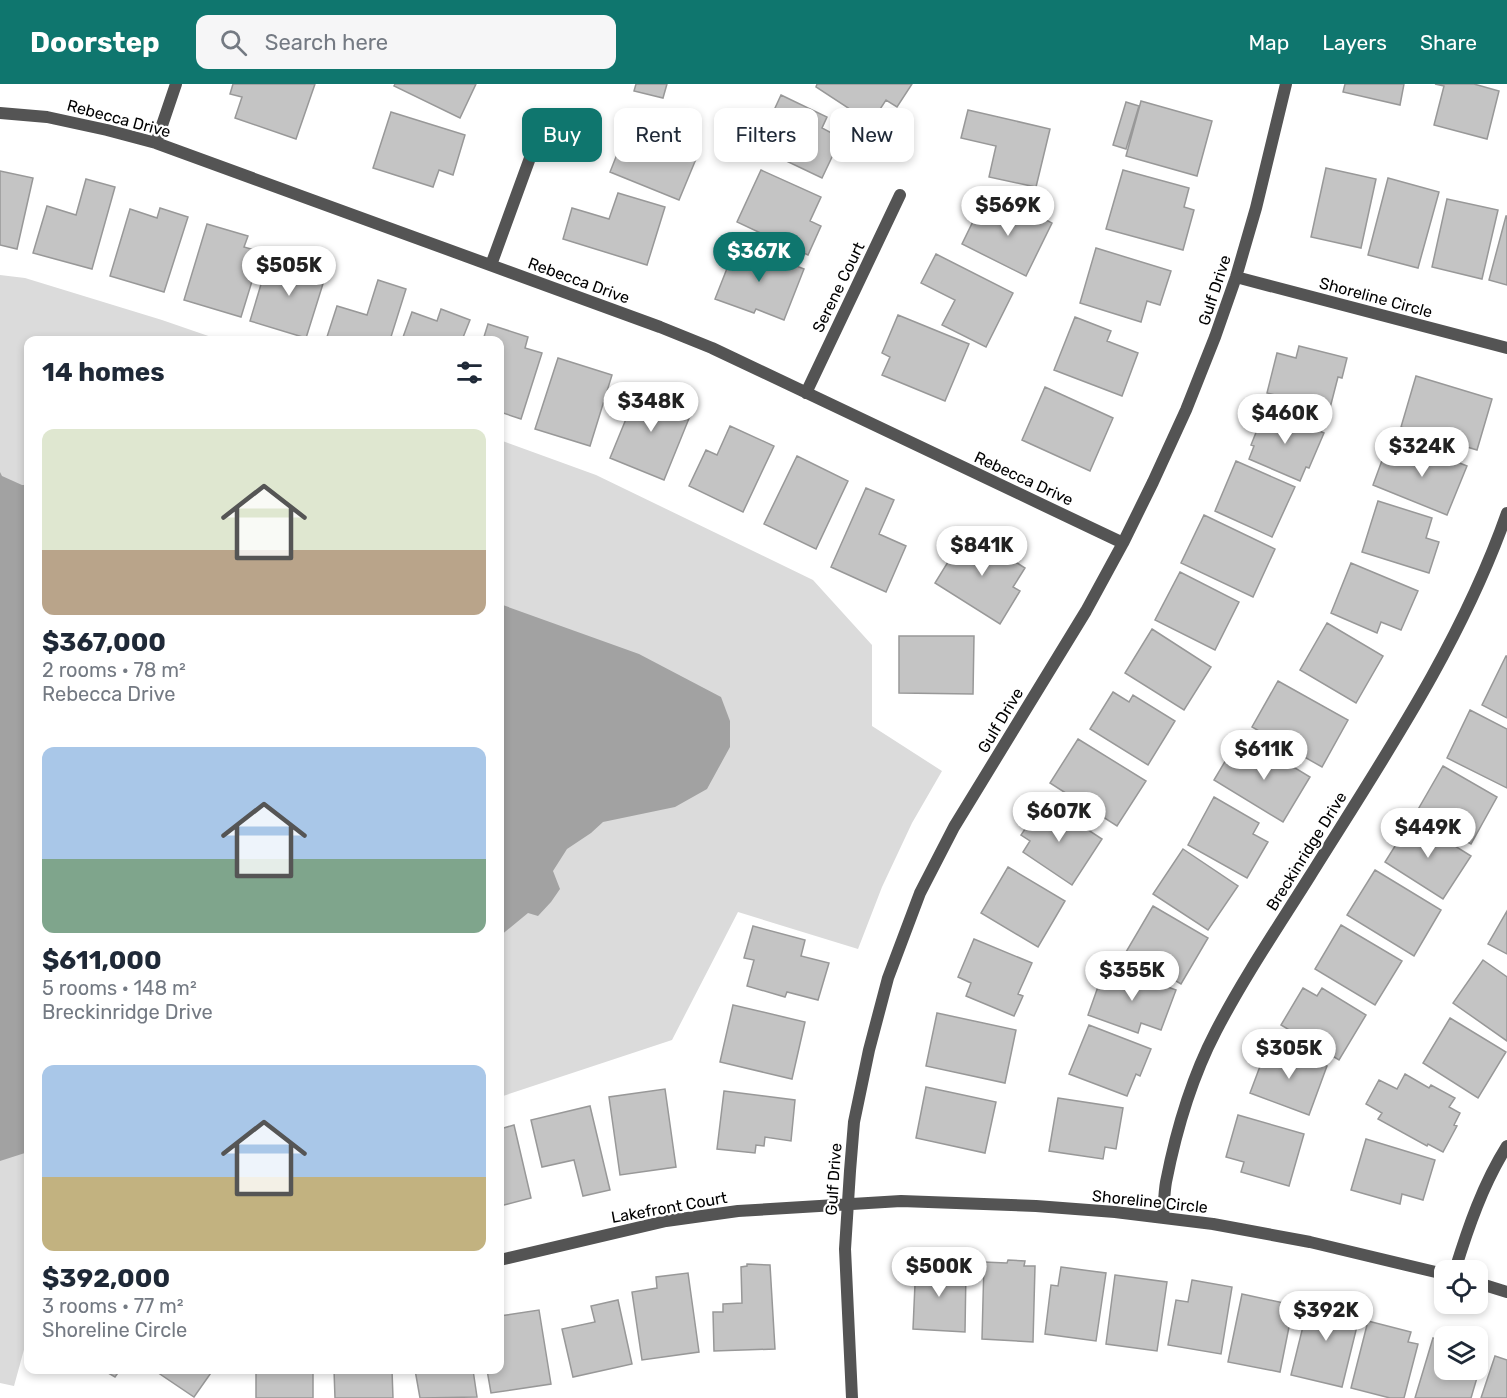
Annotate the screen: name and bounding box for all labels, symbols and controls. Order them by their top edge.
search box [196,15,616,69]
text: Doorstep [30,26,160,59]
icon: search [217,26,250,59]
text: Search here [265,29,388,56]
text: Map [1248,30,1289,55]
text: Layers [1322,30,1387,55]
text: Share [1420,30,1477,55]
street label: Rebecca Drive [65,95,173,141]
chip: Buy [522,108,602,162]
chip: Rent [614,108,702,162]
chip: Filters [714,108,818,162]
chip: New [830,108,914,162]
pin: $569K [966,186,1050,237]
text: $569K [975,193,1041,217]
pin: $367K [717,232,801,283]
text: $367K [727,239,791,263]
street label: Serene Court [808,239,869,336]
pin: $505K [247,246,331,297]
text: $505K [256,253,322,277]
street label: Rebecca Drive [525,253,632,308]
street label: Gulf Drive [1194,253,1235,328]
street label: Shoreline Circle [1317,273,1435,322]
icon: filters [453,356,486,389]
text: 14 homes [42,357,165,388]
pin: $348K [609,382,693,433]
text: $348K [618,389,685,413]
pin: $460K [1243,394,1327,445]
text: $460K [1252,401,1318,425]
pin: $324K [1380,427,1464,478]
text: $324K [1389,434,1455,458]
street label: Rebecca Drive [971,447,1076,510]
icon: home [210,468,318,576]
pin: $841K [940,526,1024,577]
text: $841K [950,533,1014,557]
text: $367,000 [42,627,166,658]
text: 2 rooms · 78 m² [42,658,186,682]
text: Rebecca Drive [42,682,175,706]
street label: Gulf Drive [974,684,1027,756]
pin: $611K [1222,730,1306,781]
text: $611K [1234,737,1294,761]
icon: home [210,786,318,894]
street label: Breckinridge Drive [1262,788,1351,914]
pin: $607K [1017,792,1101,843]
text: $607K [1027,799,1091,823]
pin: $449K [1386,808,1470,859]
text: $449K [1395,815,1461,839]
text: $611,000 [42,945,162,976]
pin: $355K [1090,951,1174,1002]
text: $355K [1099,958,1165,982]
text: 5 rooms · 148 m² [42,976,197,1000]
text: Breckinridge Drive [42,1000,213,1024]
pin: $305K [1247,1029,1331,1080]
text: $305K [1256,1036,1322,1060]
icon: home [210,1104,318,1212]
street label: Gulf Drive [821,1142,846,1216]
street label: Shoreline Circle [1091,1186,1209,1217]
street label: Lakefront Court [610,1188,729,1227]
pin: $500K [897,1247,981,1298]
text: $500K [906,1254,972,1278]
map controls [1434,1260,1488,1380]
button: locate [1434,1260,1488,1314]
text: $392,000 [42,1263,170,1294]
pin: $392K [1284,1291,1368,1342]
text: 3 rooms · 77 m² [42,1294,184,1318]
text: $392K [1293,1298,1359,1322]
text: Shoreline Circle [42,1318,187,1342]
button: layers [1434,1326,1488,1380]

